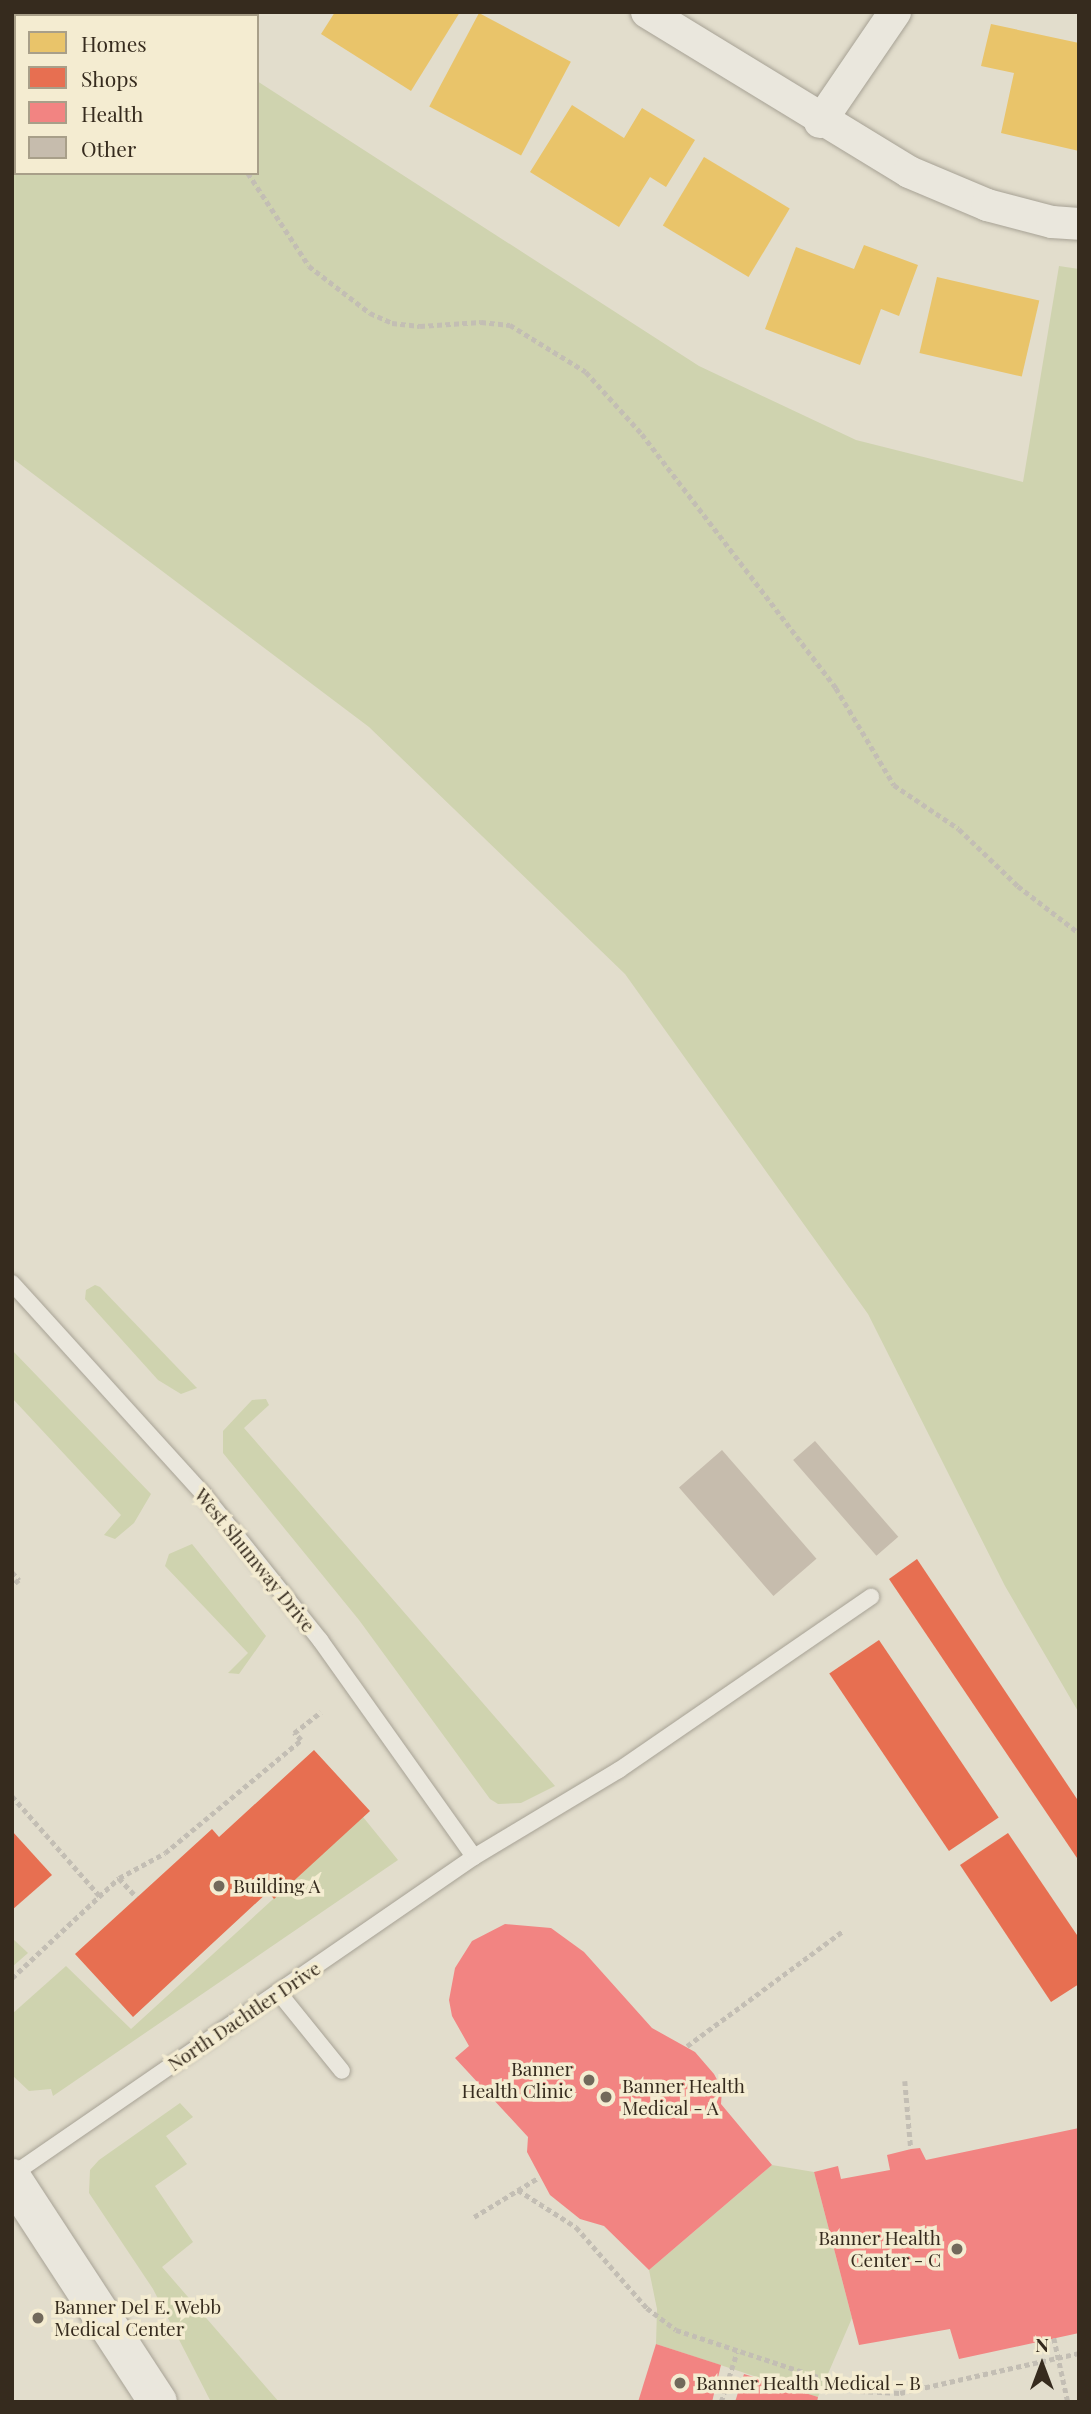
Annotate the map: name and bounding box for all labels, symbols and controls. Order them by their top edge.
legend [14,14,259,175]
text: Homes [81,29,147,57]
text: Shops [81,64,138,92]
text: Health [81,99,143,127]
text: Other [81,134,136,162]
street label: West Shumway Drive [190,1483,320,1637]
place label: Building A [233,1875,321,1897]
marker: Building A [211,1878,227,1894]
street label: North Dachtler Drive [163,1956,325,2076]
place label: Banner Health Clinic [462,2058,573,2102]
marker: Banner Health Clinic [579,2070,599,2090]
place label: Banner Health Medical - A [622,2075,745,2119]
marker: Banner Health Medical - A [596,2087,616,2107]
place label: Banner Health Center - C [818,2227,941,2271]
marker: Banner Health Center - C [947,2239,967,2259]
place label: Banner Del E. Webb Medical Center [54,2296,222,2340]
marker: Banner Del E. Webb Medical Center [28,2308,48,2328]
north arrow [1007,2330,1077,2400]
text: N [1035,2331,1049,2357]
place label: Banner Health Medical - B [696,2372,921,2394]
marker: Banner Health Medical - B [670,2373,690,2393]

